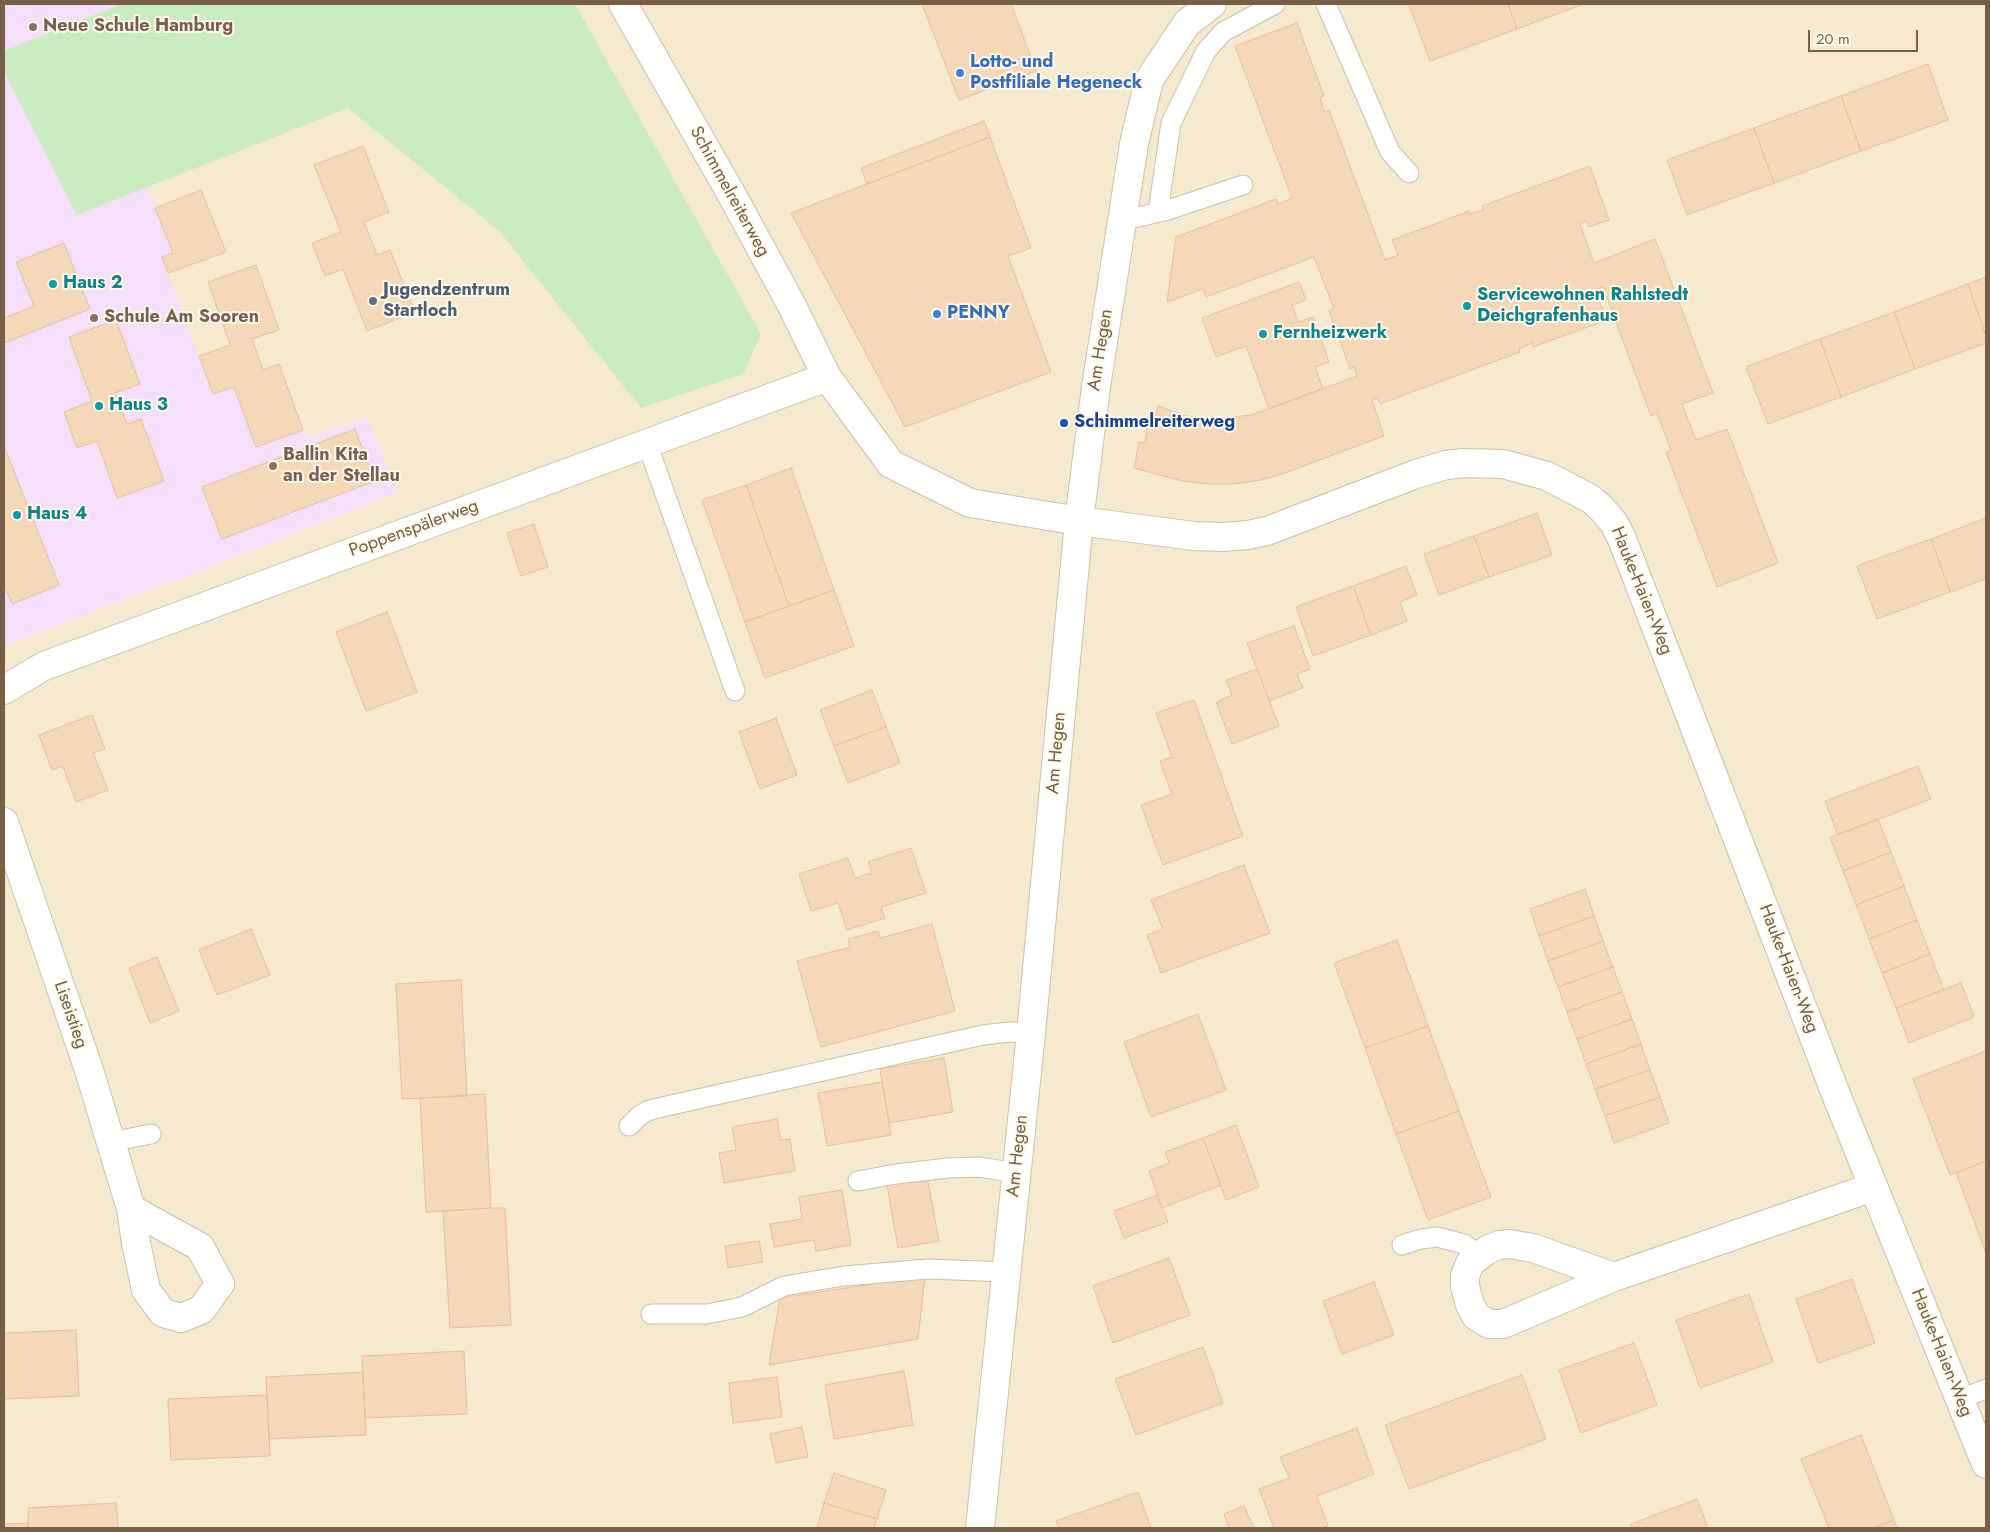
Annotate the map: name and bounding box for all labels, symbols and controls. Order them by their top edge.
place label: Neue Schule Hamburg [43,16,233,38]
scale bar [1810,20,1920,52]
marker: Neue Schule Hamburg [27,21,39,33]
text: 20 m [1816,28,1850,50]
place label: Lotto- und Postfiliale Hegeneck [970,52,1142,94]
marker: Lotto- und Postfiliale Hegeneck [954,67,966,79]
street label: Schimmelreiterweg [684,123,774,261]
place label: Haus 2 [63,273,123,295]
marker: Haus 2 [47,278,59,290]
place label: Jugendzentrum Startloch [383,280,510,322]
place label: Servicewohnen Rahlstedt Deichgrafenhaus [1477,285,1688,328]
marker: Jugendzentrum Startloch [367,295,379,307]
marker: Servicewohnen Rahlstedt Deichgrafenhaus [1461,300,1473,312]
place label: PENNY [947,303,1010,325]
place label: Schule Am Sooren [104,307,259,329]
marker: PENNY [931,308,943,320]
street label: Am Hegen [1084,308,1118,392]
marker: Schule Am Sooren [88,312,100,324]
place label: Fernheizwerk [1273,323,1387,345]
marker: Fernheizwerk [1257,328,1269,340]
place label: Haus 3 [109,395,168,417]
marker: Haus 3 [93,400,105,412]
place label: Schimmelreiterweg [1074,412,1235,434]
marker: Schimmelreiterweg [1058,417,1070,429]
place label: Ballin Kita an der Stellau [283,445,400,488]
marker: Ballin Kita an der Stellau [267,460,279,472]
street label: Poppenspälerweg [346,496,482,562]
place label: Haus 4 [27,504,87,526]
marker: Haus 4 [11,509,23,521]
street label: Hauke-Haien-Weg [1605,524,1677,658]
street label: Am Hegen [1043,711,1071,795]
street label: Hauke-Haien-Weg [1753,902,1823,1036]
street label: Liseistieg [48,979,92,1051]
street label: Am Hegen [1003,1114,1033,1198]
street label: Hauke-Haien-Weg [1905,1286,1977,1420]

